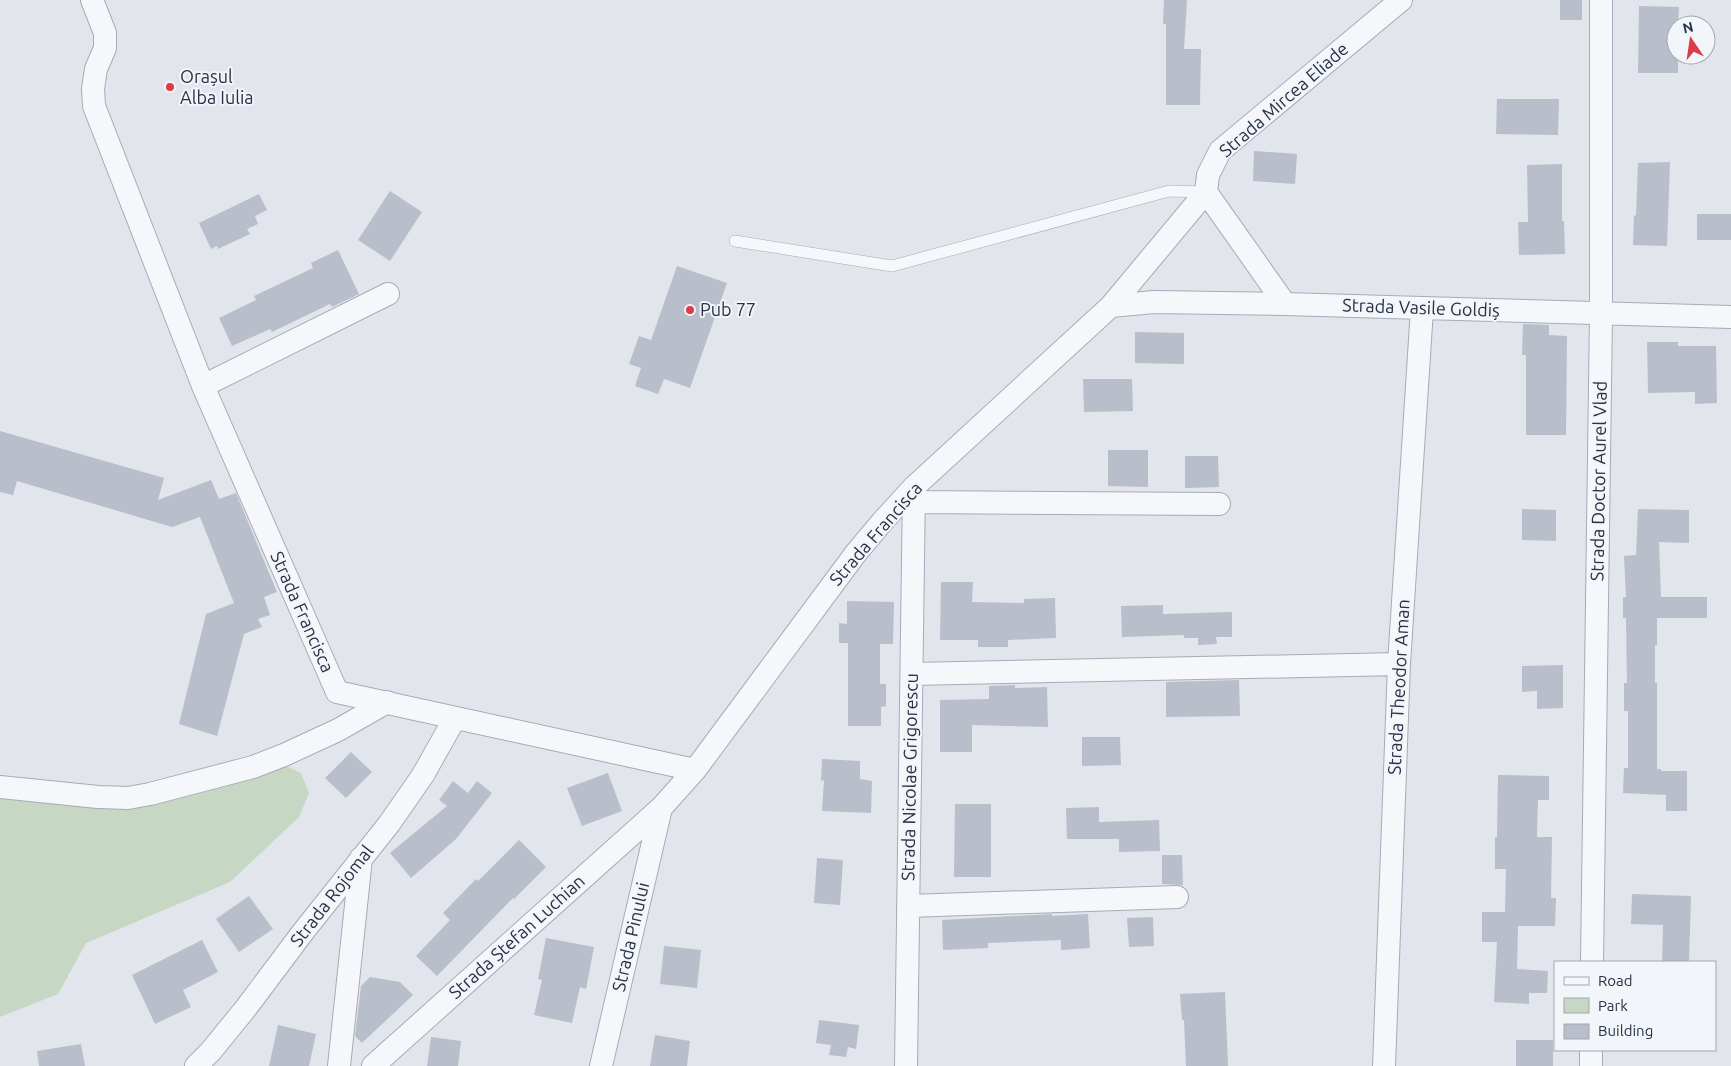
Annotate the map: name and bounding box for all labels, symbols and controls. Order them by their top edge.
north arrow [1666,15,1716,65]
text: N [1681,18,1695,36]
street label: Strada Mircea Eliade [1215,38,1352,161]
place label: Orașul Alba Iulia [180,66,254,107]
marker: Orașul Alba Iulia [164,81,176,93]
street label: Strada Vasile Goldiș [1342,294,1500,320]
place label: Pub 77 [700,299,756,319]
marker: Pub 77 [684,304,696,316]
street label: Strada Doctor Aurel Vlad [1586,381,1610,581]
street label: Strada Francisca [825,478,925,589]
street label: Strada Francisca [267,548,339,675]
street label: Strada Theodor Aman [1383,599,1413,775]
street label: Strada Nicolae Grigorescu [897,673,921,881]
street label: Strada Rojomal [286,841,377,950]
street label: Strada Ștefan Luchian [444,870,588,1002]
street label: Strada Pinului [608,880,652,993]
legend [1554,961,1716,1051]
text: Road [1598,972,1633,989]
text: Park [1598,997,1628,1014]
text: Building [1598,1022,1653,1039]

